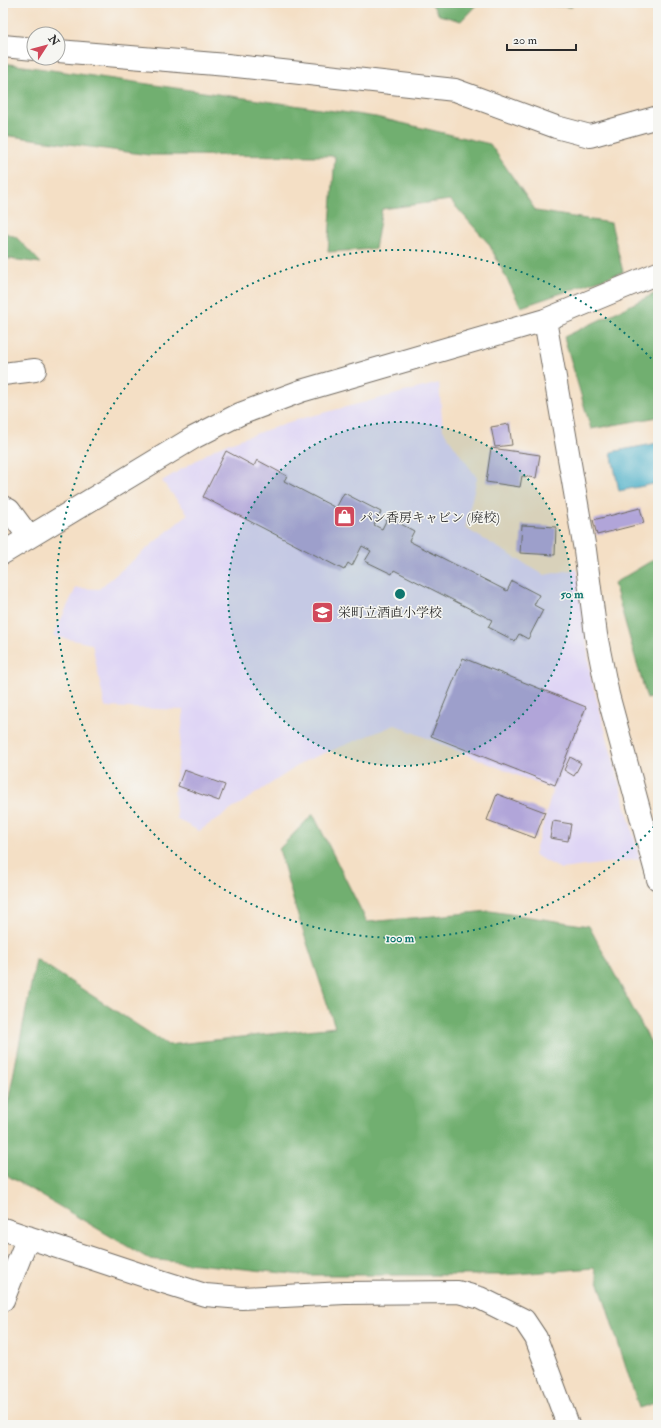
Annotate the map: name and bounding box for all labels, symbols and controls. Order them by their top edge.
north arrow [26,26,66,66]
scale bar [507,26,576,52]
text: N [45,32,63,49]
text: 20 m [513,33,538,48]
shop icon: パン香房キャビン (廃校) [331,504,357,530]
place label: パン香房キャビン (廃校) [360,510,500,526]
centre of rings [393,587,407,601]
text: 50 m [560,587,584,602]
school or university icon: 栄町立酒直小学校 [310,599,336,625]
place label: 栄町立酒直小学校 [338,605,442,621]
text: 100 m [386,931,415,946]

